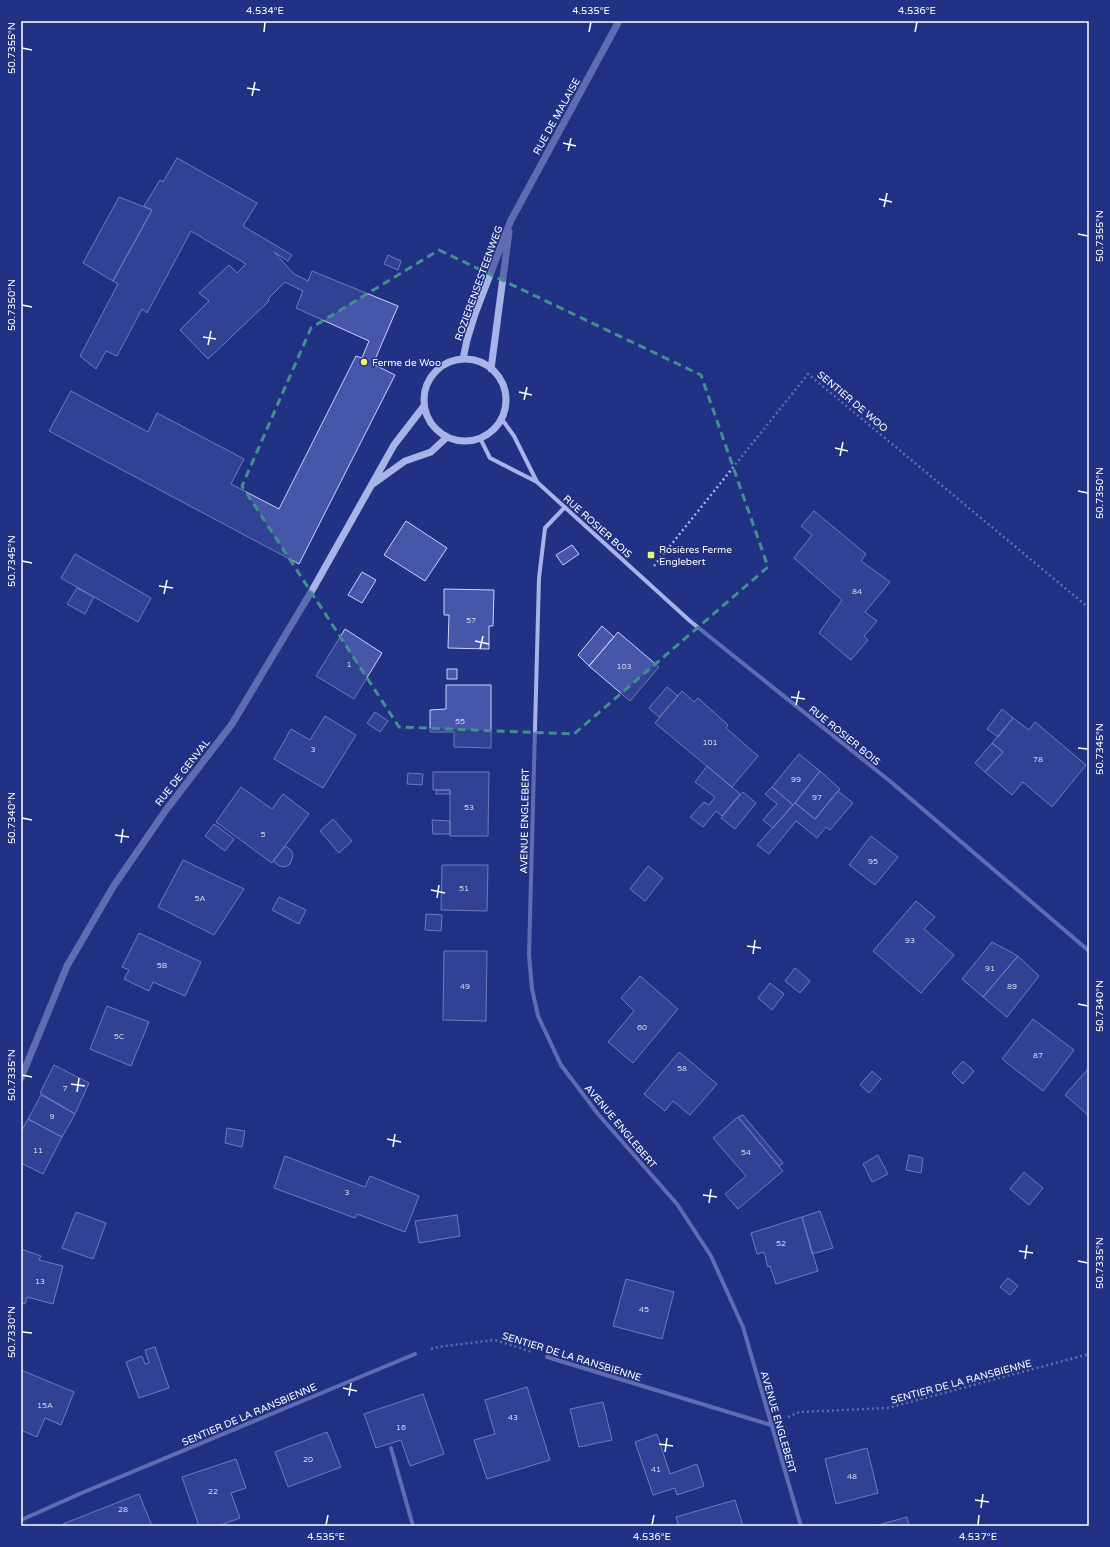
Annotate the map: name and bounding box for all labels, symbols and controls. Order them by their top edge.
text: 4.534°E [246,5,284,17]
text: 4.535°E [572,5,610,17]
text: 4.536°E [898,5,936,17]
text: 50.7355°N [6,22,18,74]
street label: RUE DE MALAISE [531,76,583,157]
text: 50.7355°N [1094,210,1106,262]
street label: ROZIERENSESTEENWEG [453,224,505,343]
text: 50.7350°N [6,279,18,331]
marker: Ferme de Woo [359,357,369,367]
place label: Ferme de Woo [372,357,441,369]
street label: SENTIER DE WOO [815,369,890,435]
text: 50.7350°N [1094,467,1106,519]
street label: RUE ROSIER BOIS [561,493,634,561]
text: 50.7345°N [6,535,18,587]
place label: Rosières Ferme Englebert [659,544,732,568]
marker: Rosières Ferme Englebert [646,550,656,560]
house number: 84 [852,587,862,596]
house number: 57 [466,616,476,625]
house number: 1 [346,660,352,669]
house number: 103 [616,662,632,671]
street label: RUE ROSIER BOIS [806,703,882,768]
house number: 55 [455,717,465,726]
text: 50.7345°N [1094,723,1106,775]
street label: RUE DE GENVAL [153,736,213,809]
house number: 101 [702,738,718,747]
house number: 3 [310,745,316,754]
house number: 78 [1033,755,1043,764]
street label: AVENUE ENGLEBERT [518,768,532,874]
house number: 99 [791,775,801,784]
text: 50.7340°N [6,792,18,844]
house number: 97 [812,793,822,802]
house number: 53 [464,803,474,812]
house number: 5 [260,830,266,839]
house number: 95 [868,857,878,866]
house number: 51 [459,884,469,893]
house number: 5A [195,894,206,903]
house number: 93 [905,936,915,945]
house number: 5B [157,961,168,970]
house number: 91 [985,964,995,973]
text: 50.7340°N [1094,980,1106,1032]
house number: 49 [460,982,470,991]
house number: 89 [1007,982,1017,991]
house number: 60 [637,1023,647,1032]
house number: 5C [114,1032,125,1041]
text: 50.7335°N [6,1049,18,1101]
house number: 87 [1033,1051,1043,1060]
house number: 58 [677,1064,687,1073]
street label: AVENUE ENGLEBERT [582,1082,659,1171]
house number: 7 [62,1084,68,1093]
house number: 9 [49,1112,55,1121]
house number: 11 [33,1146,43,1155]
house number: 54 [741,1148,751,1157]
house number: 3 [344,1188,350,1197]
text: 50.7335°N [1094,1237,1106,1289]
house number: 52 [776,1239,786,1248]
house number: 13 [35,1277,45,1286]
house number: 45 [639,1305,649,1314]
text: 50.7330°N [6,1306,18,1358]
street label: SENTIER DE LA RANSBIENNE [501,1330,643,1384]
street label: SENTIER DE LA RANSBIENNE [890,1357,1033,1407]
street label: AVENUE ENGLEBERT [758,1370,798,1475]
street label: SENTIER DE LA RANSBIENNE [180,1381,319,1449]
house number: 15A [37,1401,53,1410]
house number: 43 [508,1413,518,1422]
house number: 16 [396,1423,406,1432]
house number: 20 [303,1455,313,1464]
house number: 41 [651,1465,661,1474]
house number: 48 [847,1472,857,1481]
house number: 22 [208,1487,218,1496]
house number: 28 [118,1505,128,1514]
text: 4.535°E [307,1531,345,1543]
text: 4.536°E [633,1531,671,1543]
text: 4.537°E [959,1531,997,1543]

